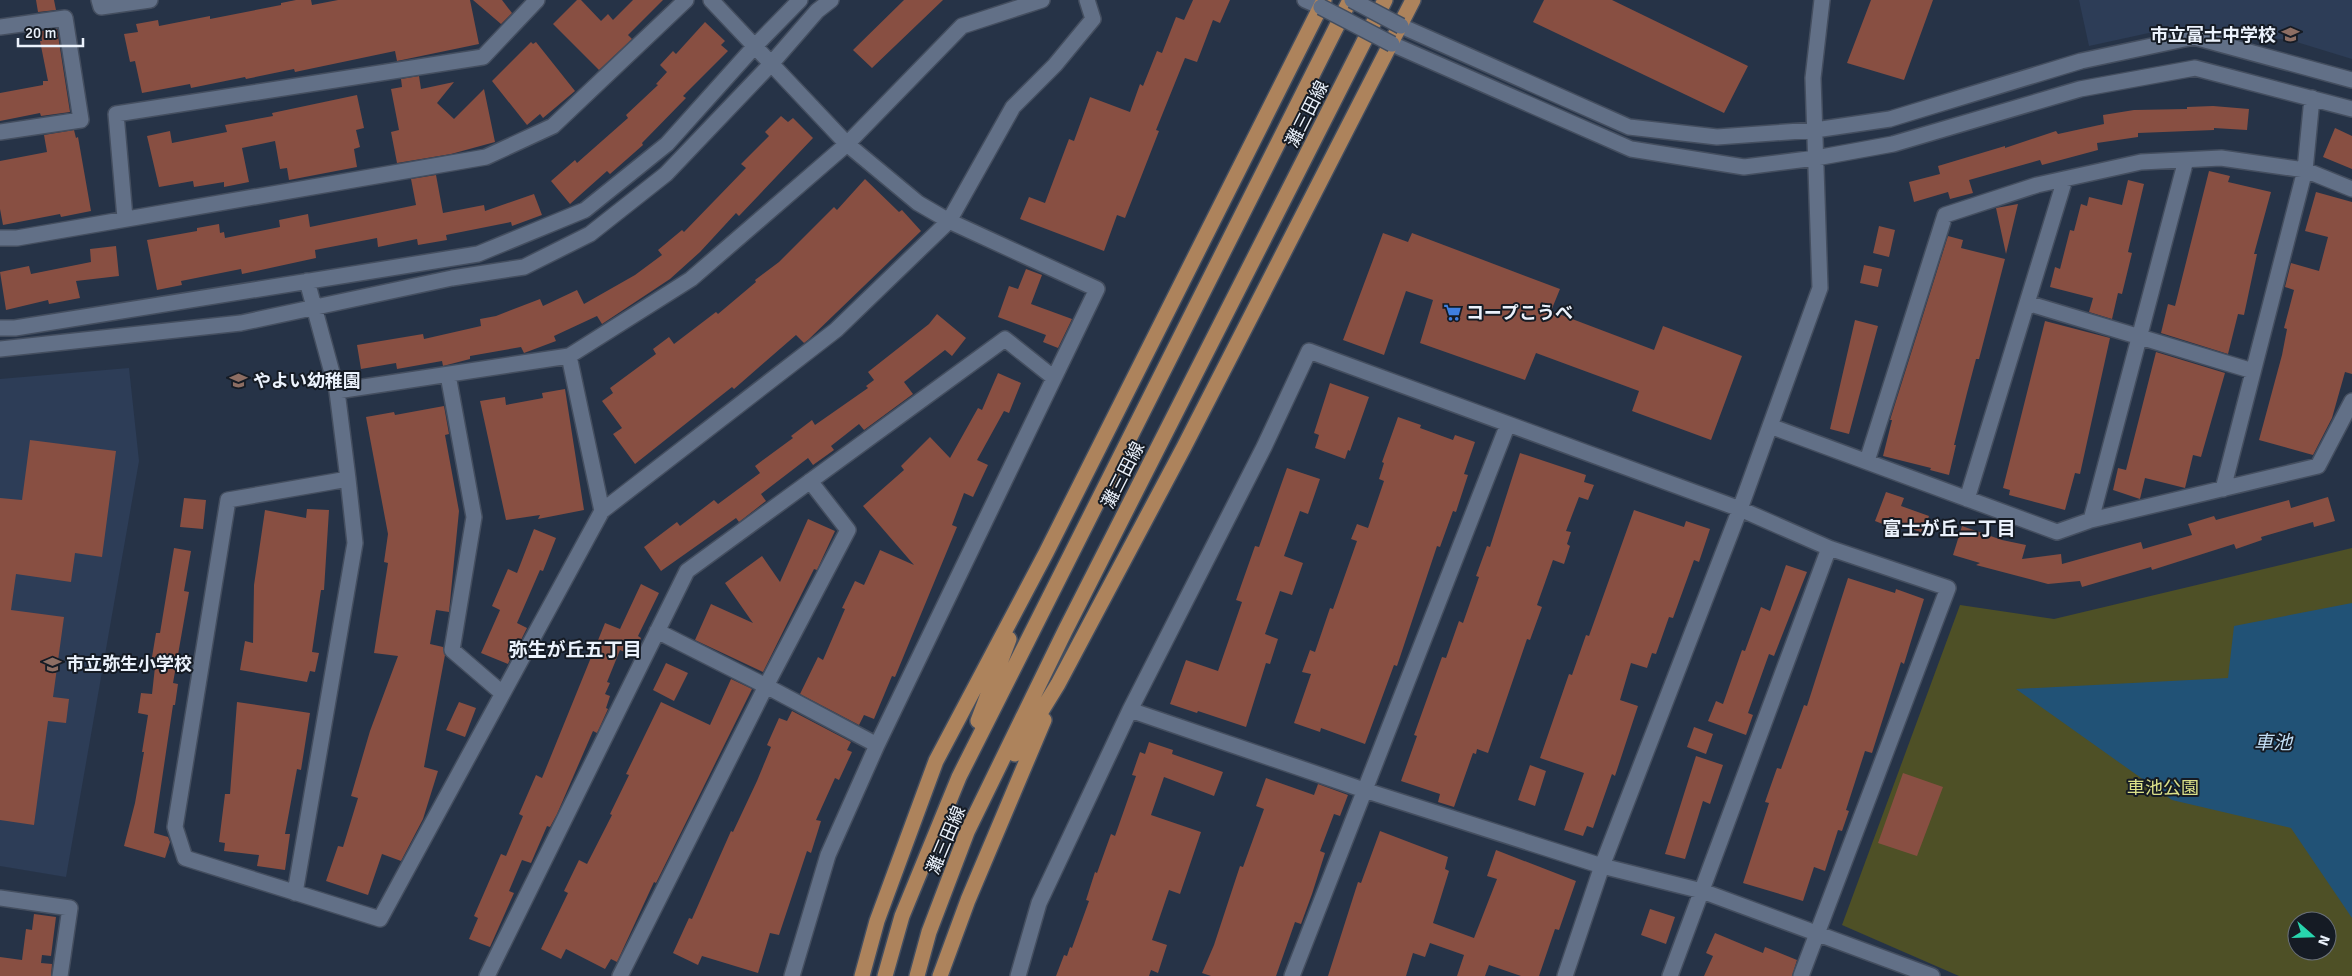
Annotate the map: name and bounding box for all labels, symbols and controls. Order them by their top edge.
scale bar [18,15,82,47]
text: 20 m [25,24,56,42]
place label: 市立富士中学校 [2150,24,2276,46]
school or university icon: 市立富士中学校 [2280,25,2300,45]
street label: 灘三田線 [1281,77,1333,151]
place label: コープこうべ [1466,302,1573,324]
supermarket icon: コープこうべ [1442,303,1462,323]
place label: やよい幼稚園 [253,370,361,392]
school or university icon: やよい幼稚園 [229,371,249,391]
street label: 灘三田線 [1097,438,1149,512]
district label: 富士が丘二丁目 [1882,517,2016,541]
district label: 弥生が丘五丁目 [508,638,642,662]
place label: 市立弥生小学校 [66,653,192,675]
school or university icon: 市立弥生小学校 [42,654,62,674]
water label: 車池 [2254,731,2294,755]
park label: 車池公園 [2127,777,2199,799]
street label: 灘三田線 [922,803,970,877]
north arrow [2287,911,2337,961]
text: N [2314,933,2333,948]

